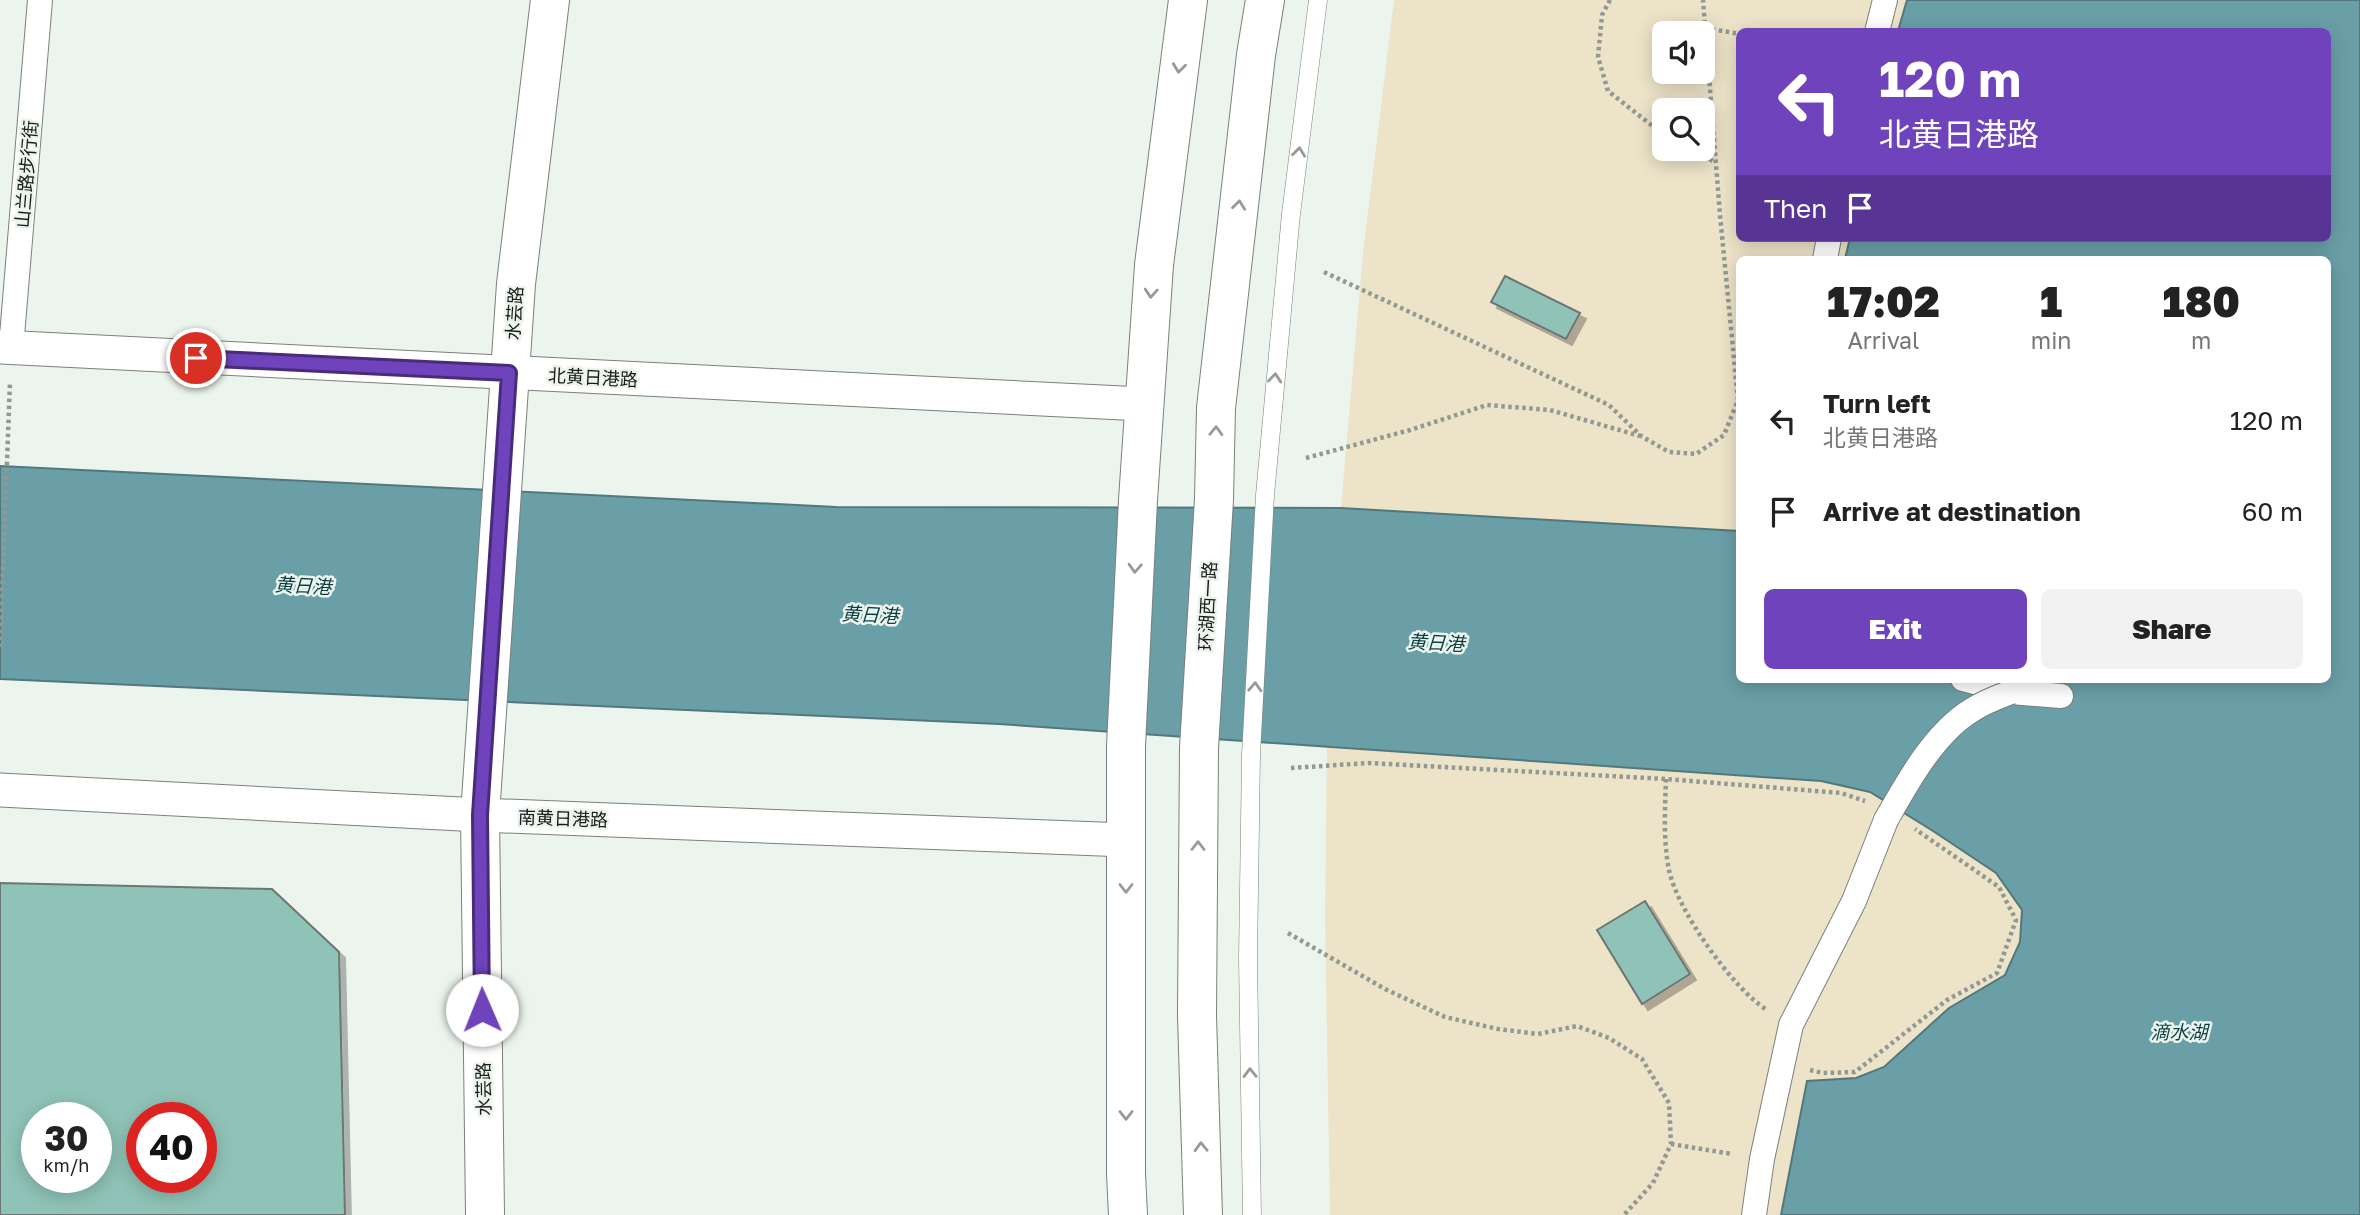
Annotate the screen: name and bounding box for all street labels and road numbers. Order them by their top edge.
street label: 山兰路步行街 [10,119,42,229]
street label: 水芸路 [501,285,527,341]
street label: 北黄日港路 [547,364,639,390]
street label: 环湖西一路 [1194,560,1220,652]
street label: 南黄日港路 [518,805,608,831]
street label: 水芸路 [472,1062,494,1116]

